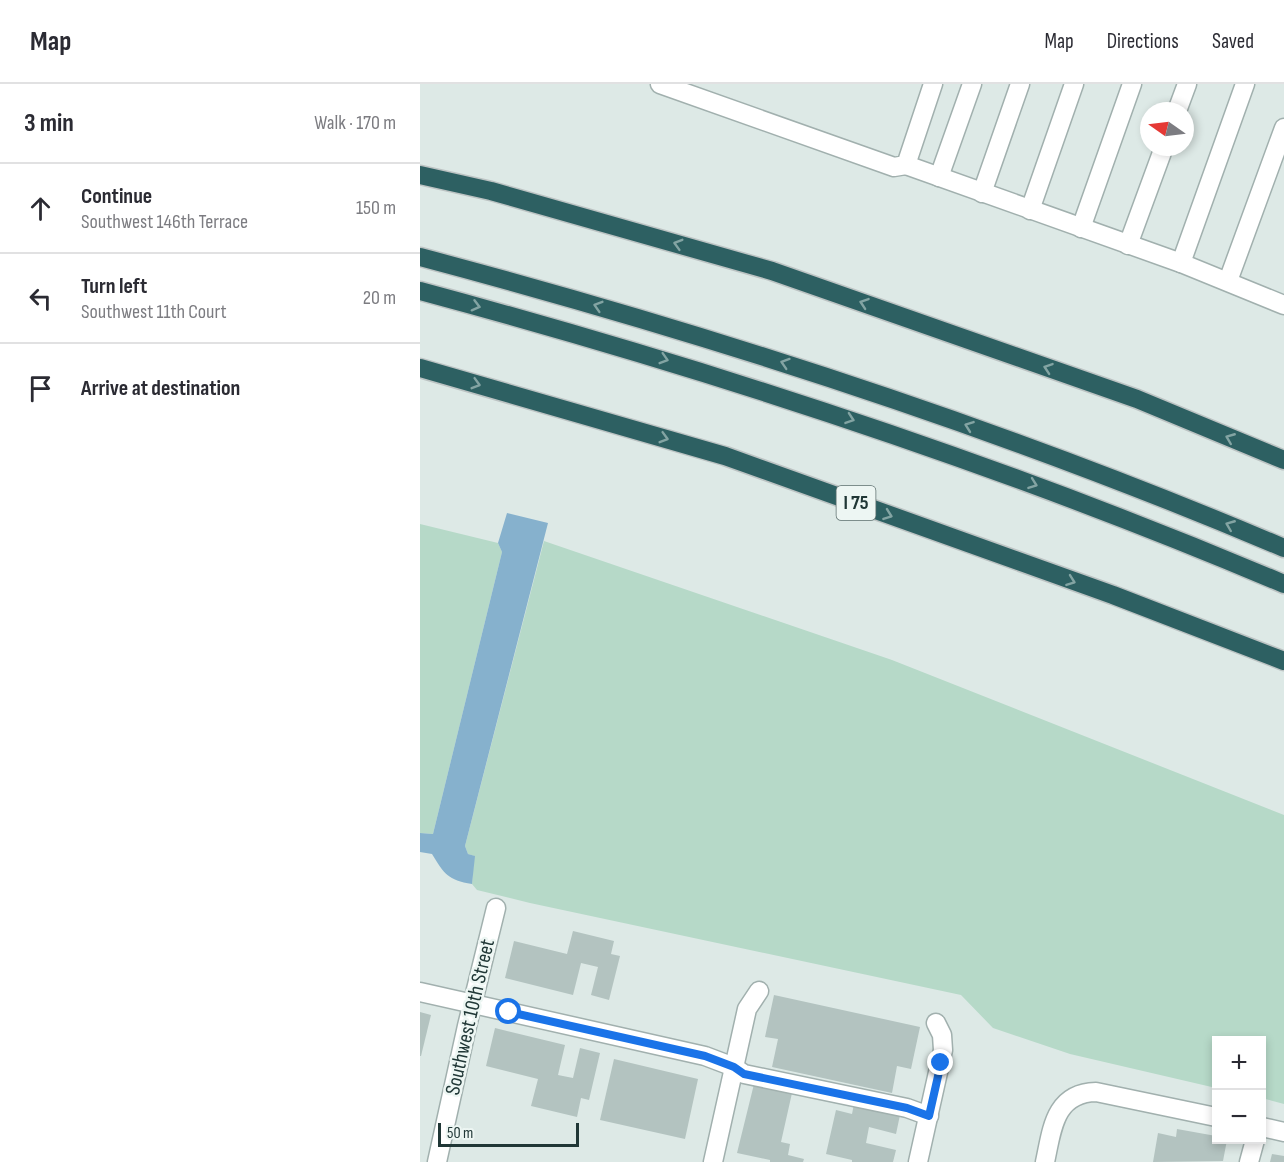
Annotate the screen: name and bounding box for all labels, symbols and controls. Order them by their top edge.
text: Map [30,25,71,58]
text: Map [1044,29,1074,54]
text: Directions [1107,29,1179,54]
text: Saved [1212,29,1254,54]
north arrow [1140,102,1194,156]
text: 3 min [24,108,74,139]
text: Walk · 170 m [314,111,396,135]
text: Continue [81,183,152,210]
icon: ahead [24,192,57,225]
text: 150 m [356,196,396,220]
text: Southwest 146th Terrace [81,210,248,234]
one-way arrow [673,239,684,251]
text: Turn left [81,273,147,300]
icon: left [24,282,57,315]
text: 20 m [363,286,396,310]
one-way arrow [859,298,870,311]
one-way arrow [471,299,481,311]
text: Southwest 11th Court [81,300,226,324]
one-way arrow [593,301,604,313]
one-way arrow [658,352,669,365]
one-way arrow [780,358,791,370]
one-way arrow [1043,362,1054,375]
icon: arrive [24,372,57,405]
text: Arrive at destination [81,375,240,402]
one-way arrow [471,376,481,389]
one-way arrow [844,412,854,425]
one-way arrow [964,421,975,434]
one-way arrow [658,431,668,443]
one-way arrow [1225,433,1236,445]
one-way arrow [1028,477,1038,490]
road number: I 75 [836,486,876,520]
one-way arrow [882,507,893,520]
one-way arrow [1225,520,1236,532]
one-way arrow [1065,573,1076,586]
street label: Southwest 10th Street [440,937,500,1097]
route start [495,998,521,1024]
map controls [1212,1036,1266,1144]
button: + [1212,1036,1266,1090]
route end [927,1049,953,1075]
button: − [1212,1090,1266,1144]
scale bar [438,1120,579,1148]
text: 50 m [447,1124,473,1143]

